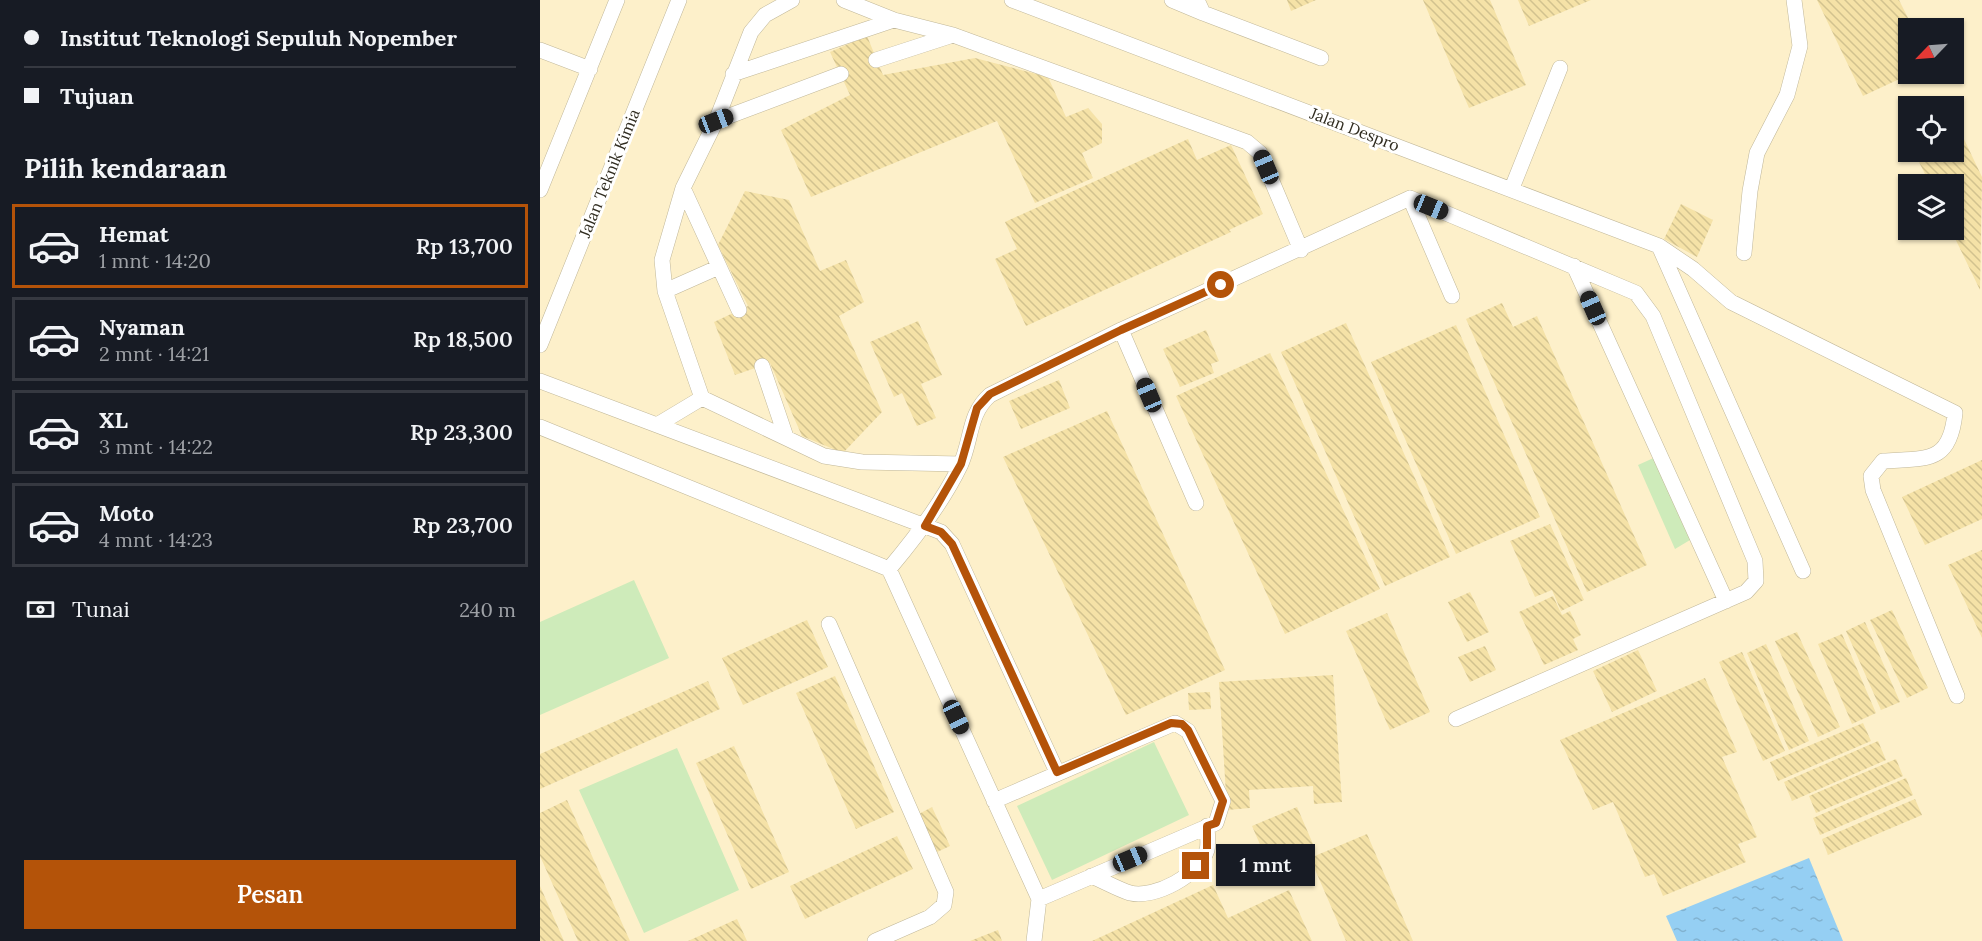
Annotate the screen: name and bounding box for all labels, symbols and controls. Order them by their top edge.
north arrow [1898,18,1964,84]
map controls [1898,18,1964,240]
text: Institut Teknologi Sepuluh Nopember [60,24,457,52]
text: Tujuan [60,82,134,110]
button: locate [1898,96,1964,162]
street label: Jalan Despro [1306,102,1403,155]
street label: Jalan Teknik Kimia [574,106,644,241]
car [696,106,736,136]
car [1251,147,1281,187]
text: Pilih kendaraan [24,151,227,185]
button: layers [1898,174,1964,240]
car [1411,192,1451,222]
icon: car [27,219,81,273]
text: Hemat [99,220,169,248]
text: Rp 13,700 [416,232,513,260]
text: 1 mnt · 14:20 [99,248,211,273]
route start [1207,271,1234,298]
car [1577,288,1609,328]
icon: car [27,312,81,366]
text: Nyaman [99,313,185,341]
text: Rp 18,500 [413,325,513,353]
text: 2 mnt · 14:21 [99,341,209,366]
car [1134,375,1164,415]
icon: car [27,405,81,459]
text: XL [99,406,128,434]
text: Rp 23,300 [410,418,513,446]
text: 3 mnt · 14:22 [99,434,213,459]
icon: car [27,498,81,552]
text: Moto [99,499,154,527]
text: Rp 23,700 [413,511,513,539]
text: 4 mnt · 14:23 [99,527,213,552]
icon: cash [24,593,57,626]
text: Tunai [72,595,130,623]
text: 240 m [459,597,516,622]
car [940,697,972,737]
car [1110,844,1150,874]
callout: 1 mnt [1217,845,1316,887]
route end [1182,852,1209,879]
text: 1 mnt [1240,852,1291,877]
button: Pesan [24,860,516,929]

